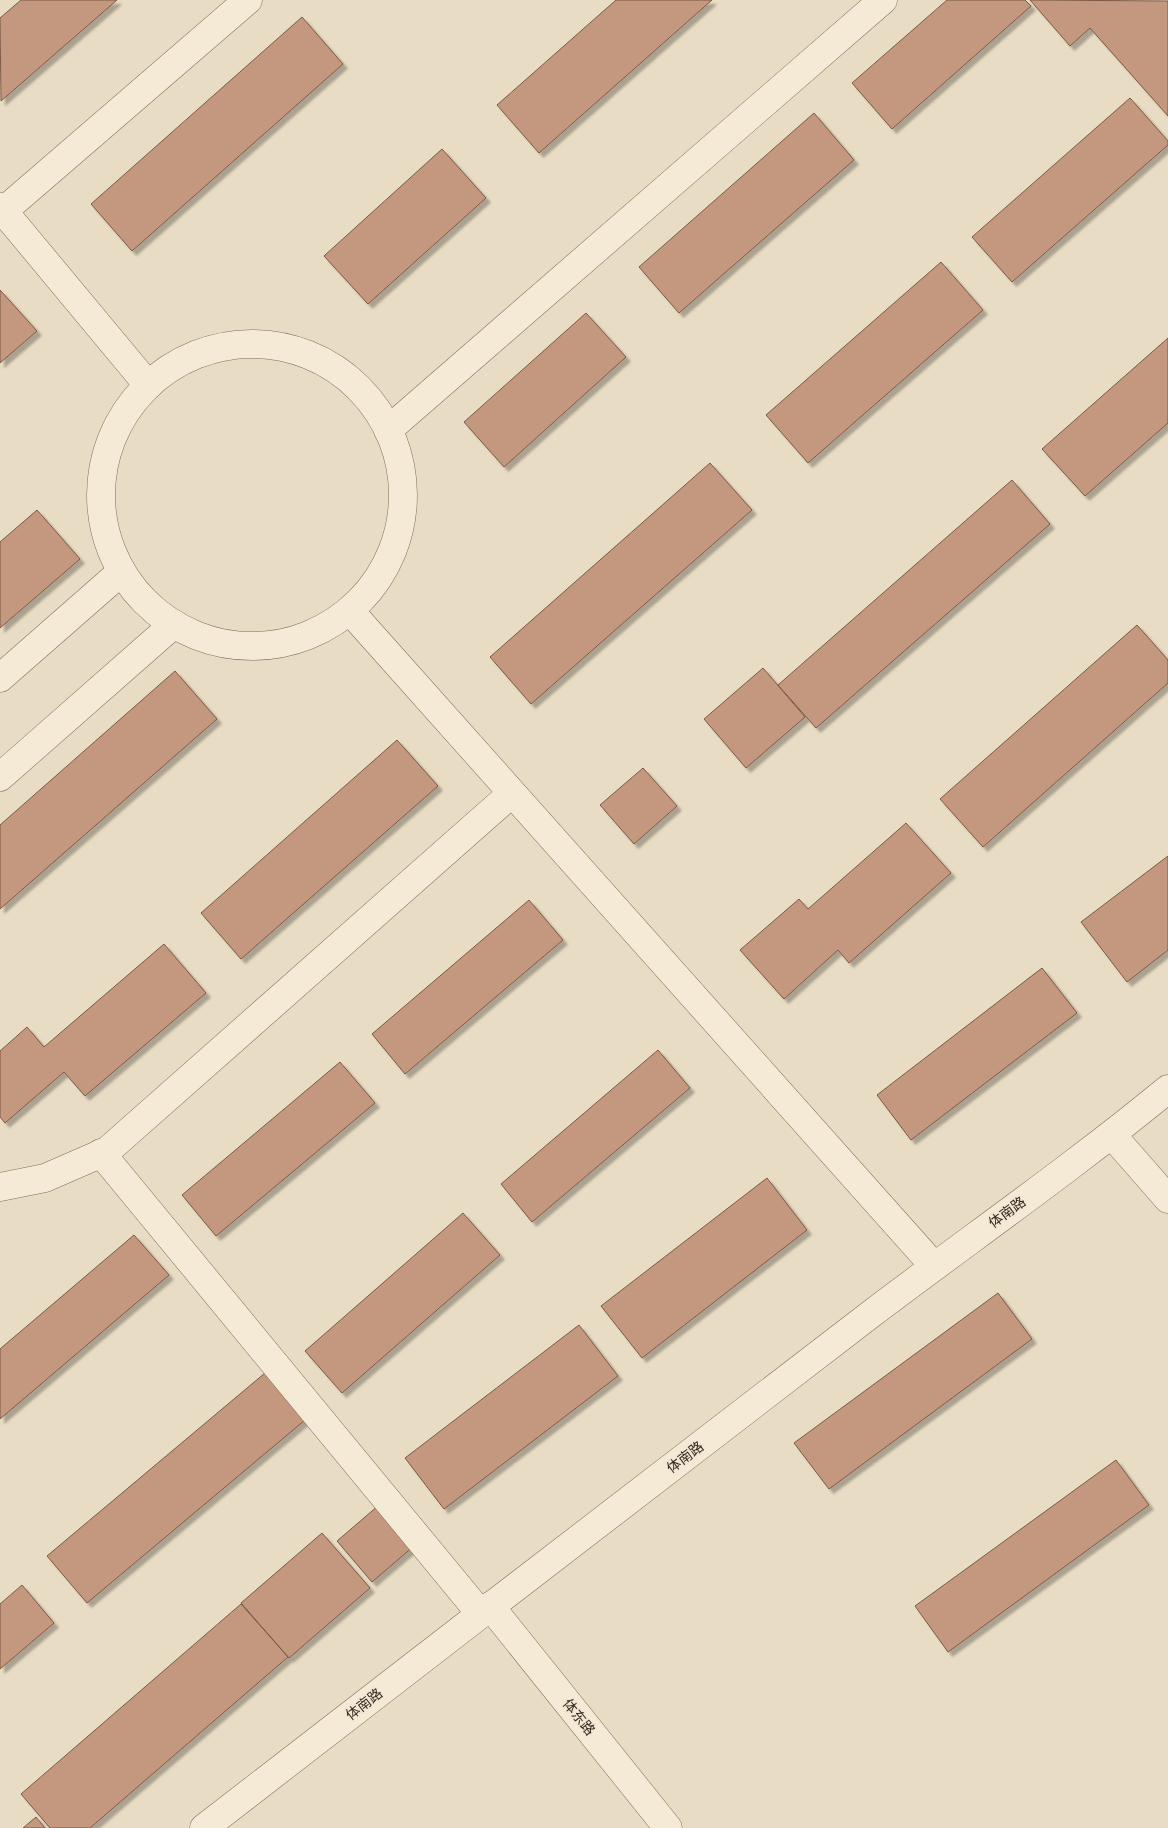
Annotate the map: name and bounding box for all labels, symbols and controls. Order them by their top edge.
street label: 体南路 [985,1192,1029,1232]
street label: 体南路 [663,1437,707,1477]
street label: 体南路 [342,1684,386,1724]
street label: 体东路 [559,1695,599,1739]

